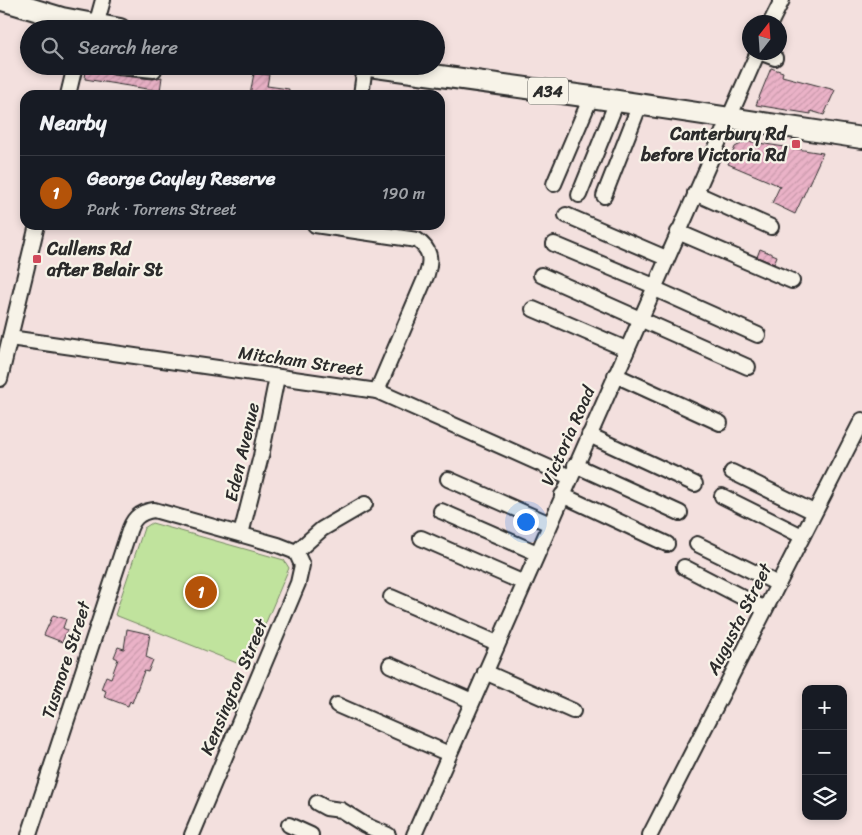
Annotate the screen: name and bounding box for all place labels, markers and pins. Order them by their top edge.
place label: Canterbury Rd before Victoria Rd [640,118,788,171]
marker: Canterbury Rd before Victoria Rd [790,138,802,150]
place label: Cullens Rd after Belair St [46,233,163,286]
marker: Cullens Rd after Belair St [31,253,43,265]
pin: 1 [185,573,217,611]

